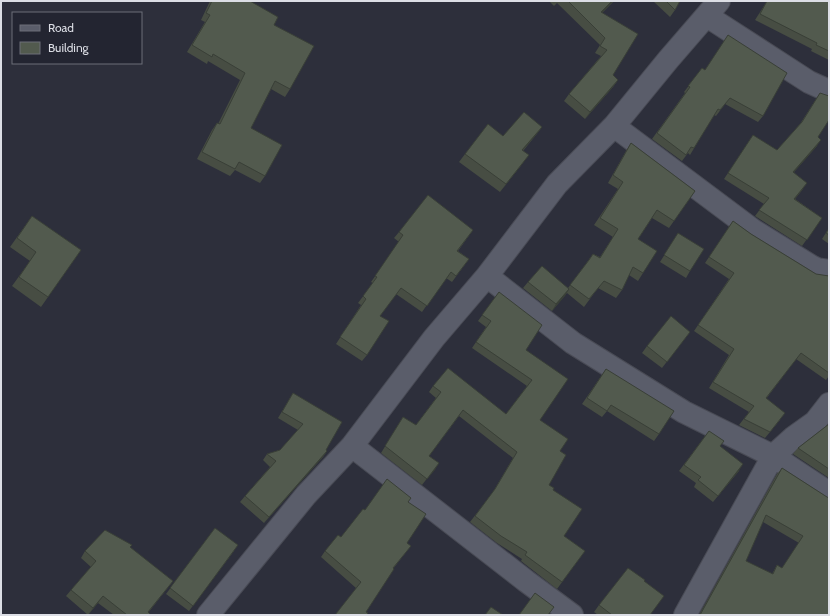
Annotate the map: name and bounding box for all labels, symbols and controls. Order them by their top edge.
legend [12,12,142,64]
text: Road [48,20,74,35]
text: Building [48,40,90,55]

